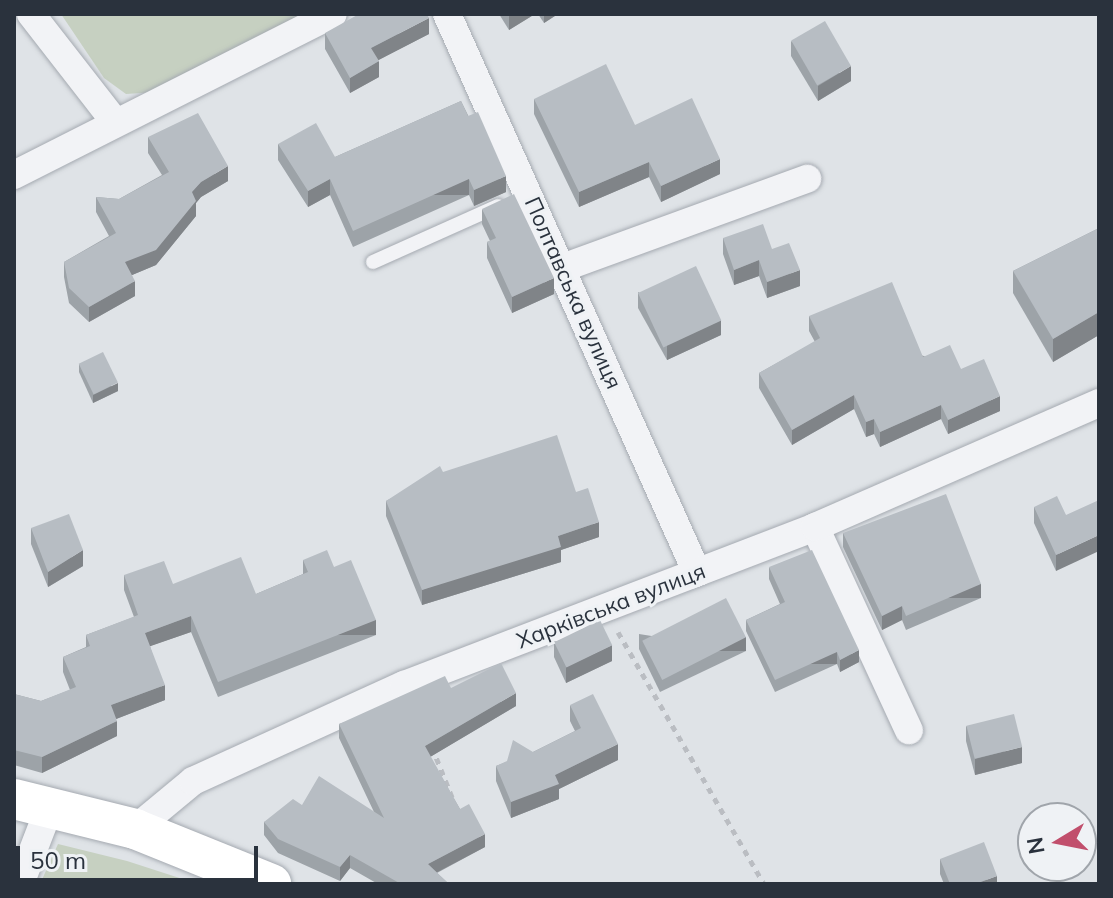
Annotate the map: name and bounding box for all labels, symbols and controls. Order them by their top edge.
street label: Полтавська вулиця [519,193,627,393]
street label: Харківська вулиця [513,558,709,654]
north arrow [1017,802,1097,882]
scale bar [20,830,262,880]
text: N [1020,835,1051,856]
text: 50 m [30,845,86,875]

